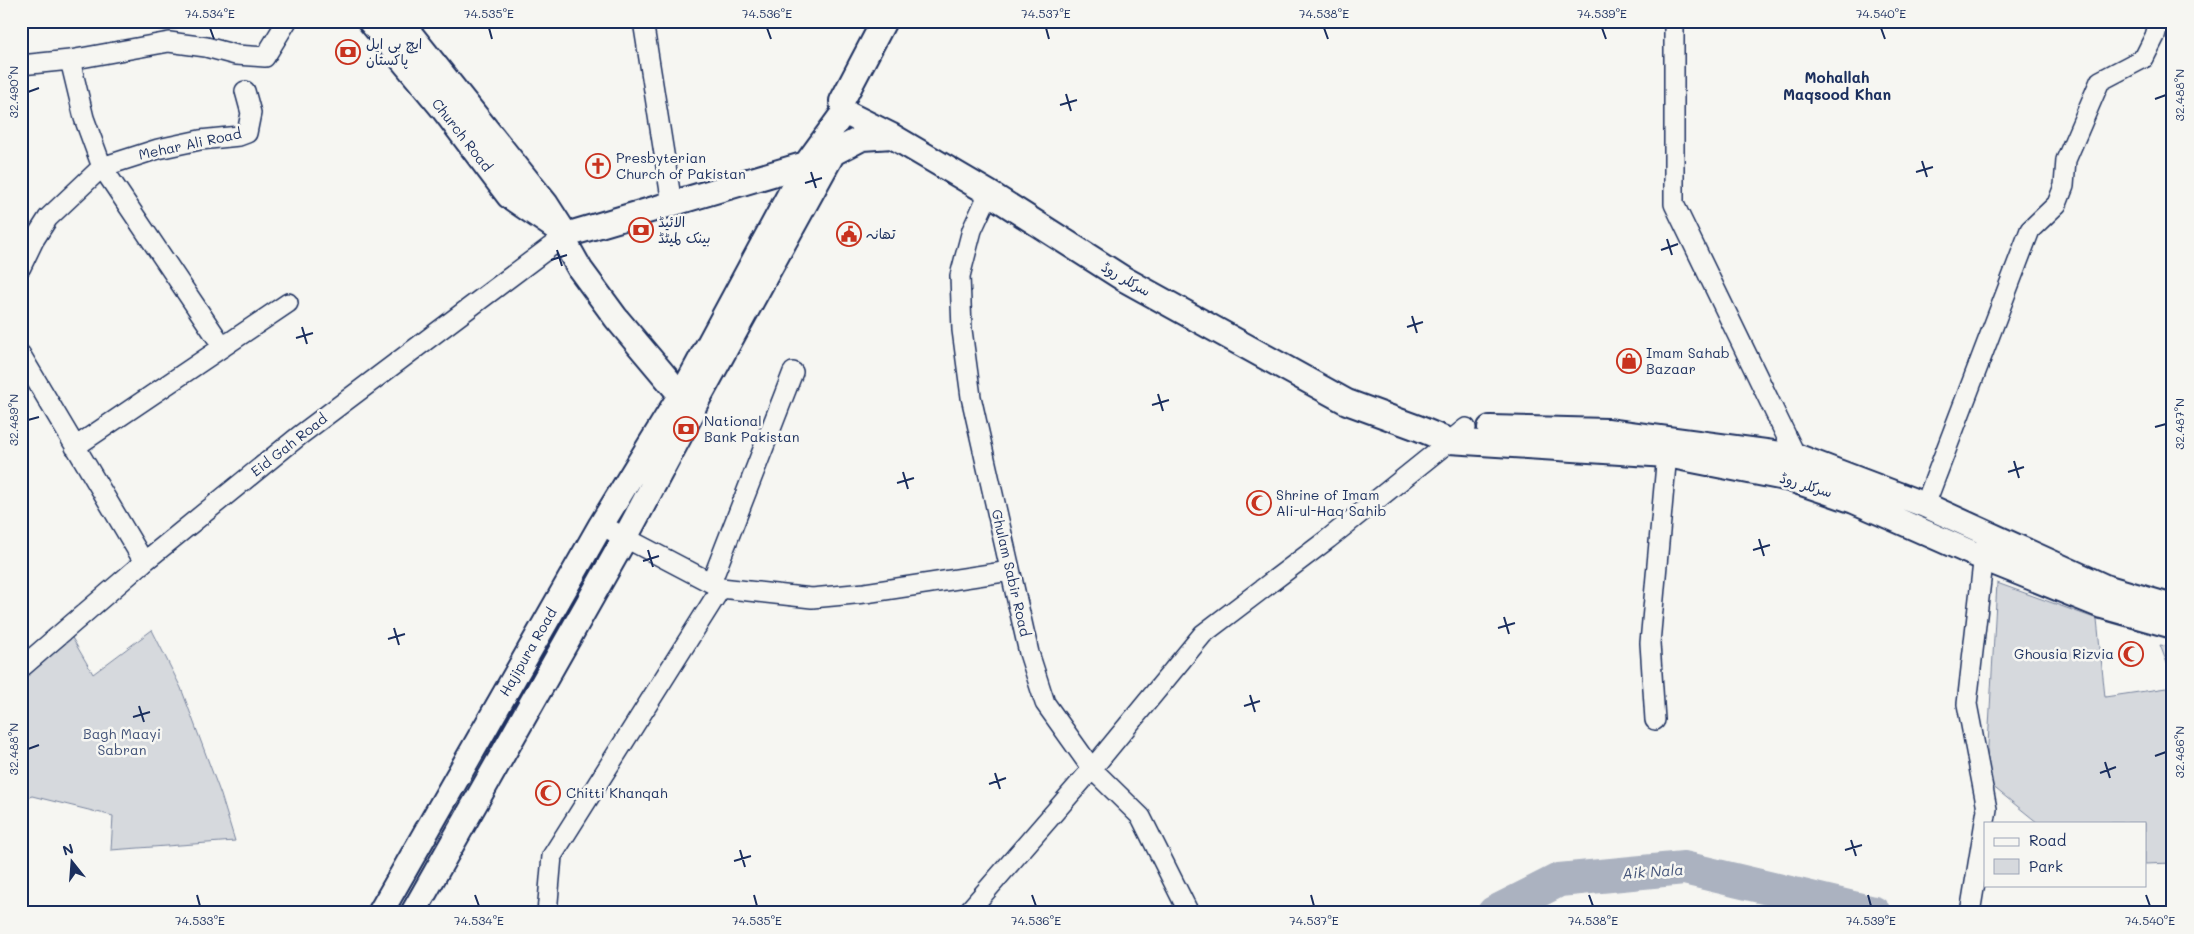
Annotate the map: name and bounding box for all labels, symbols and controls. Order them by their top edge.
text: 74.534°E [185,5,235,21]
text: 74.535°E [464,5,514,21]
text: 74.536°E [742,5,792,21]
text: 74.537°E [1021,5,1071,21]
text: 74.538°E [1299,5,1349,21]
text: 74.539°E [1577,5,1627,21]
text: 74.540°E [1856,5,1906,21]
place label: ایچ بی ایل پاکستان [366,34,422,70]
bank icon: ایچ بی ایل پاکستان [335,39,361,65]
text: 32.490°N [5,66,21,118]
district label: Mohallah Maqsood Khan [1783,67,1891,104]
text: 32.488°N [2171,69,2187,121]
street label: Church Road [428,94,497,175]
street label: Mehar Ali Road [137,123,243,164]
place label: Presbyterian Church of Pakistan [616,148,746,183]
church icon: Presbyterian Church of Pakistan [585,153,611,179]
place label: الائیڈ بینک لمیٹڈ [658,212,711,247]
bank icon: الائیڈ بینک لمیٹڈ [628,217,654,243]
public building icon: تھانہ [836,221,862,247]
place label: تھانہ [866,224,896,243]
street label: سرکلر روڈ [1098,257,1154,300]
place label: Imam Sahab Bazaar [1646,343,1730,378]
shop icon: Imam Sahab Bazaar [1616,348,1642,374]
text: 32.489°N [5,394,21,446]
text: 32.487°N [2171,398,2187,450]
street label: Eid Gah Road [247,409,331,480]
place label: National Bank Pakistan [704,411,800,446]
bank icon: National Bank Pakistan [673,416,699,442]
street label: سرکلر روڈ [1778,468,1835,501]
place label: Shrine of Imam Ali-ul-Haq Sahib [1276,485,1386,520]
mosque icon: Shrine of Imam Ali-ul-Haq Sahib [1246,490,1272,516]
street label: Ghulam Sabir Road [988,507,1035,638]
street label: Hajipura Road [495,604,561,699]
mosque icon: Ghousia Rizvia [2118,641,2144,667]
place label: Ghousia Rizvia [2014,644,2114,663]
text: 32.488°N [5,723,21,775]
park label: Bagh Maayi Sabran [83,724,161,759]
text: 32.486°N [2171,726,2187,778]
mosque icon: Chitti Khanqah [535,780,561,806]
place label: Chitti Khanqah [566,783,668,802]
legend [1984,822,2146,886]
text: Road [2029,830,2066,850]
north arrow [48,836,98,886]
text: N [60,838,76,860]
text: Park [2029,856,2063,876]
water label: Aik Nala [1622,859,1684,883]
text: 74.533°E [175,912,225,928]
text: 74.534°E [454,912,504,928]
text: 74.535°E [732,912,782,928]
text: 74.536°E [1011,912,1061,928]
text: 74.537°E [1289,912,1339,928]
text: 74.538°E [1568,912,1618,928]
text: 74.539°E [1846,912,1896,928]
text: 74.540°E [2125,912,2175,928]

